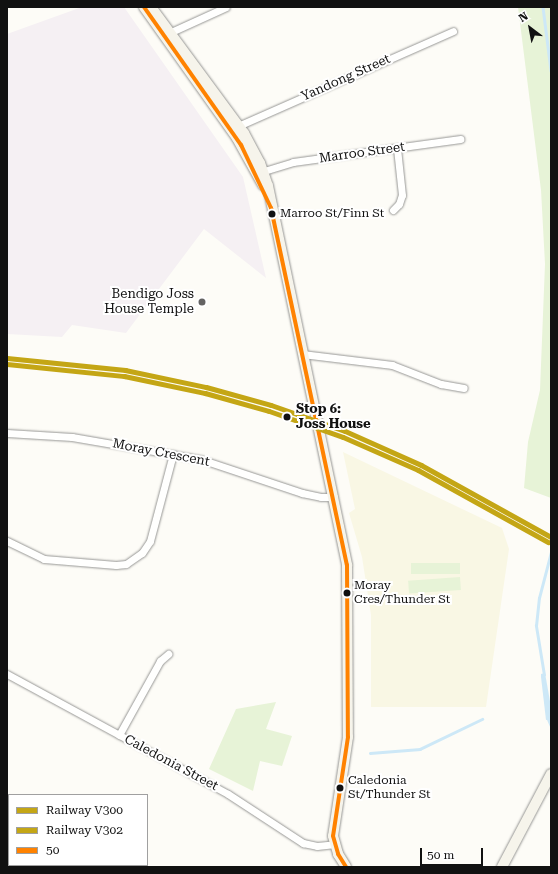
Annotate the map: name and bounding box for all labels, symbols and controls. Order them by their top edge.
north arrow [510,8,550,48]
text: N [516,10,530,25]
street label: Yandong Street [299,51,393,105]
street label: Marroo Street [318,139,406,167]
place label: Marroo St/Finn St [280,207,384,221]
marker: Marroo St/Finn St [267,209,277,219]
place label: Bendigo Joss House Temple [104,287,194,318]
marker: Bendigo Joss House Temple [197,297,207,307]
place label: Stop 6: Joss House [296,402,371,433]
marker: Stop 6: Joss House [280,410,294,424]
street label: Moray Crescent [111,436,211,470]
place label: Moray Cres/Thunder St [354,579,450,607]
marker: Moray Cres/Thunder St [342,588,352,598]
street label: Caledonia Street [121,732,221,794]
place label: Caledonia St/Thunder St [348,774,431,802]
marker: Caledonia St/Thunder St [335,783,345,793]
legend [8,794,148,866]
text: Railway V300 [46,803,123,817]
text: Railway V302 [46,823,123,837]
scale bar [422,840,485,866]
text: 50 [46,843,59,857]
text: 50 m [427,848,454,862]

